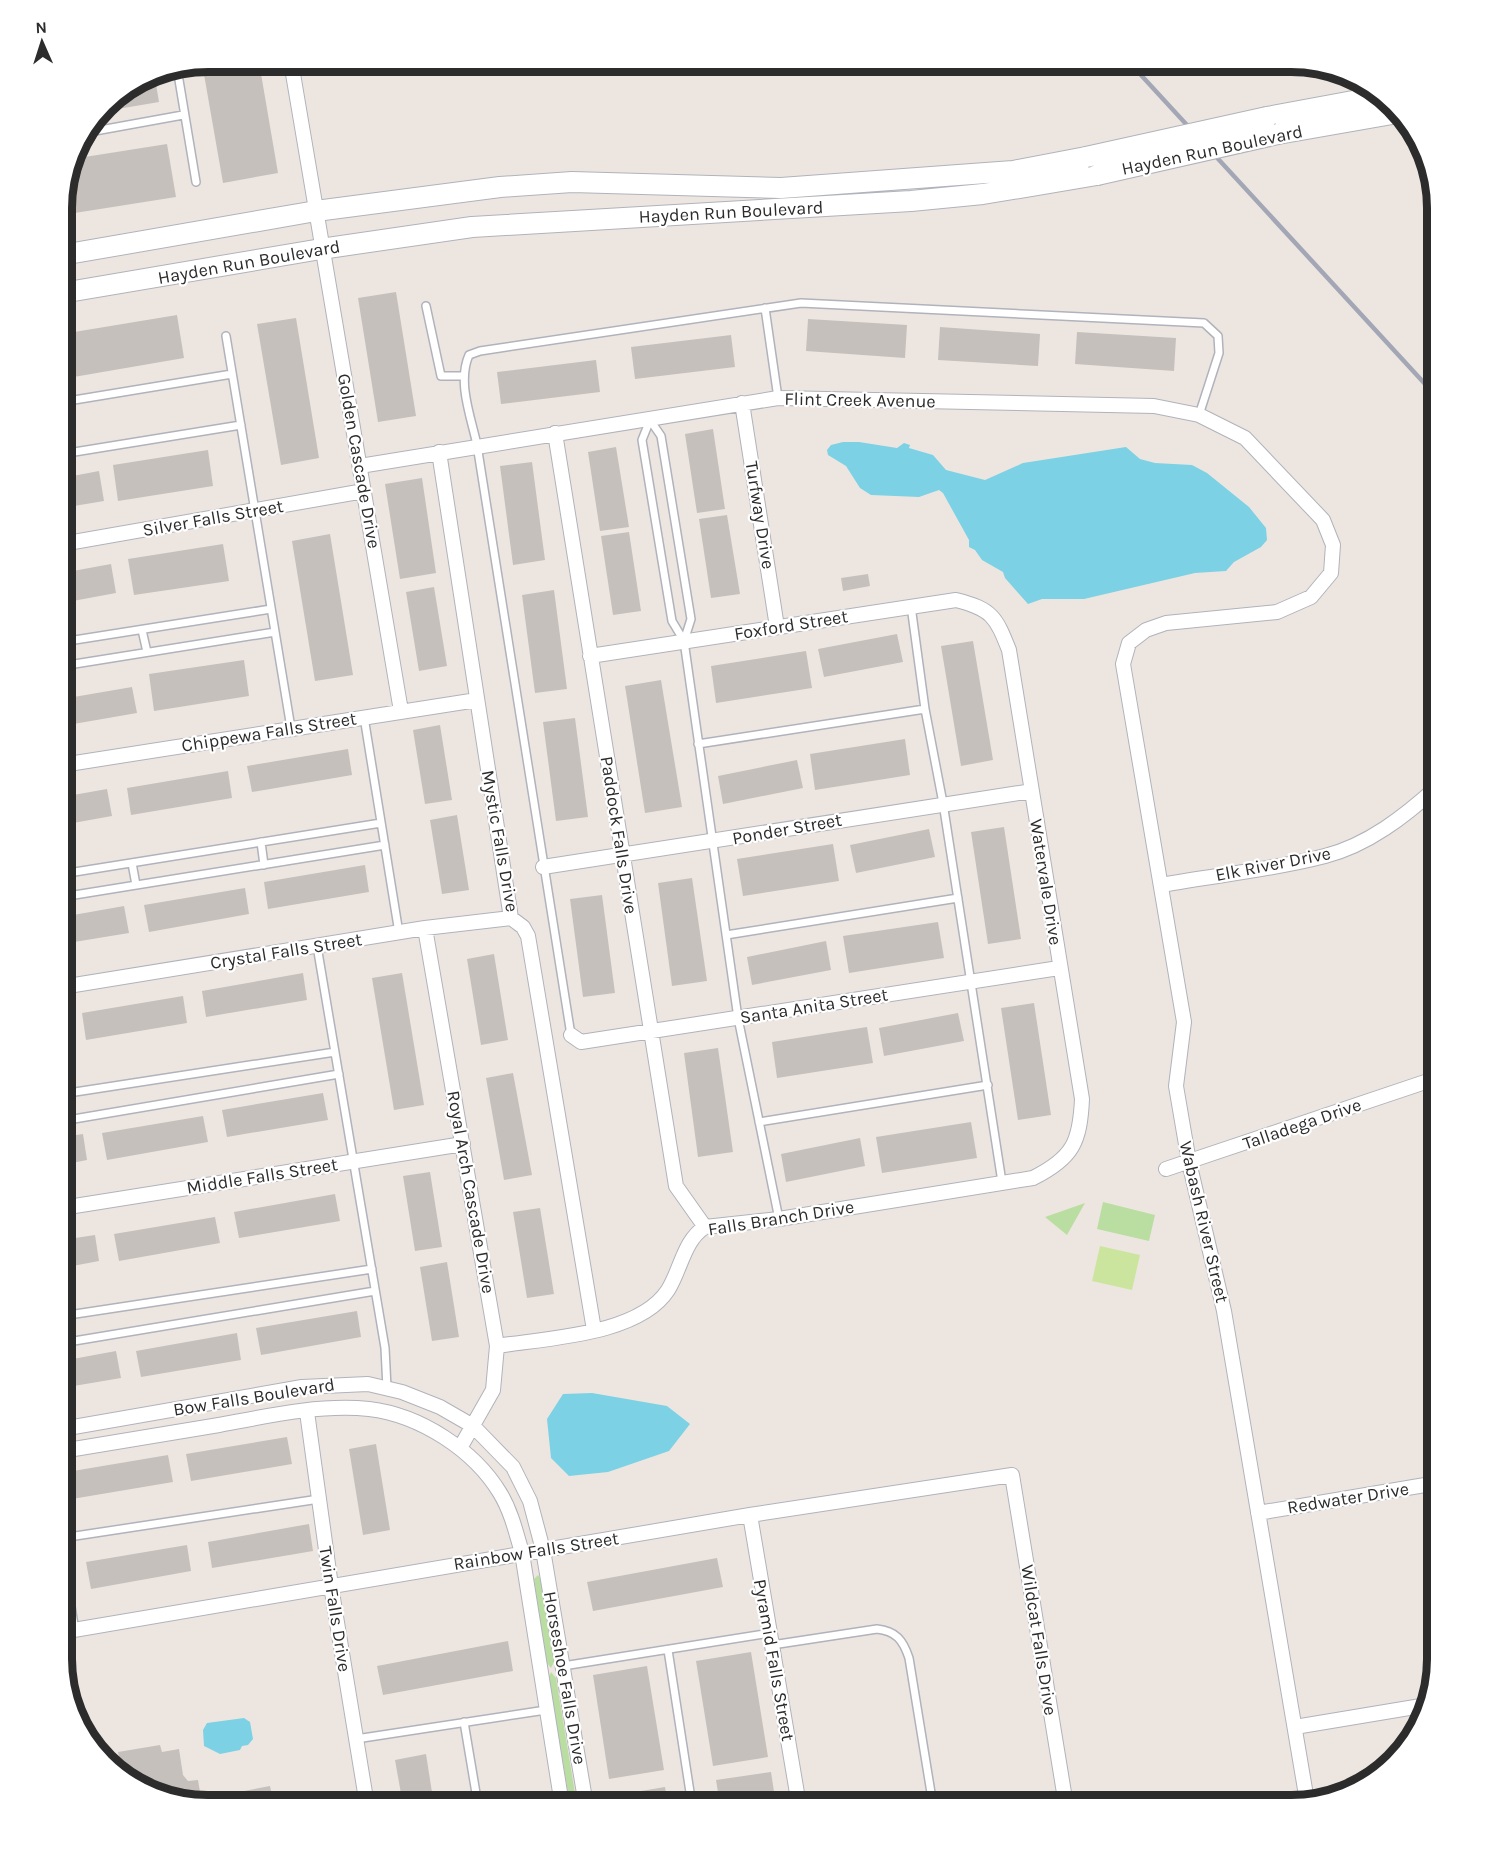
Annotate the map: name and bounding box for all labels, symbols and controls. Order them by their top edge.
north arrow [12,12,72,72]
text: N [35,18,47,37]
street label: Hayden Run Boulevard [1119,120,1305,180]
street label: Hayden Run Boulevard [638,196,824,228]
street label: Hayden Run Boulevard [156,235,342,289]
street label: Golden Cascade Drive [333,372,385,550]
street label: Flint Creek Avenue [784,388,936,412]
street label: Turfway Drive [741,459,779,571]
street label: Silver Falls Street [141,495,285,541]
street label: Foxford Street [733,605,850,645]
street label: Chippewa Falls Street [180,707,358,757]
street label: Paddock Falls Drive [596,755,642,915]
street label: Mystic Falls Drive [477,768,523,914]
street label: Ponder Street [731,809,844,849]
street label: Watervale Drive [1025,817,1067,947]
street label: Elk River Drive [1213,842,1333,886]
street label: Crystal Falls Street [208,928,364,974]
street label: Santa Anita Street [738,983,890,1029]
street label: Royal Arch Cascade Drive [442,1089,500,1295]
street label: Talladega Drive [1240,1093,1364,1155]
street label: Wabash River Street [1175,1139,1233,1305]
street label: Middle Falls Street [185,1153,339,1199]
street label: Falls Branch Drive [706,1196,856,1240]
street label: Bow Falls Boulevard [172,1373,336,1421]
street label: Redwater Drive [1286,1478,1410,1518]
street label: Rainbow Falls Street [452,1527,620,1575]
street label: Twin Falls Drive [314,1545,356,1673]
street label: Wildcat Falls Drive [1016,1563,1062,1717]
street label: Pyramid Falls Street [749,1577,799,1743]
street label: Horseshoe Falls Drive [539,1590,591,1766]

